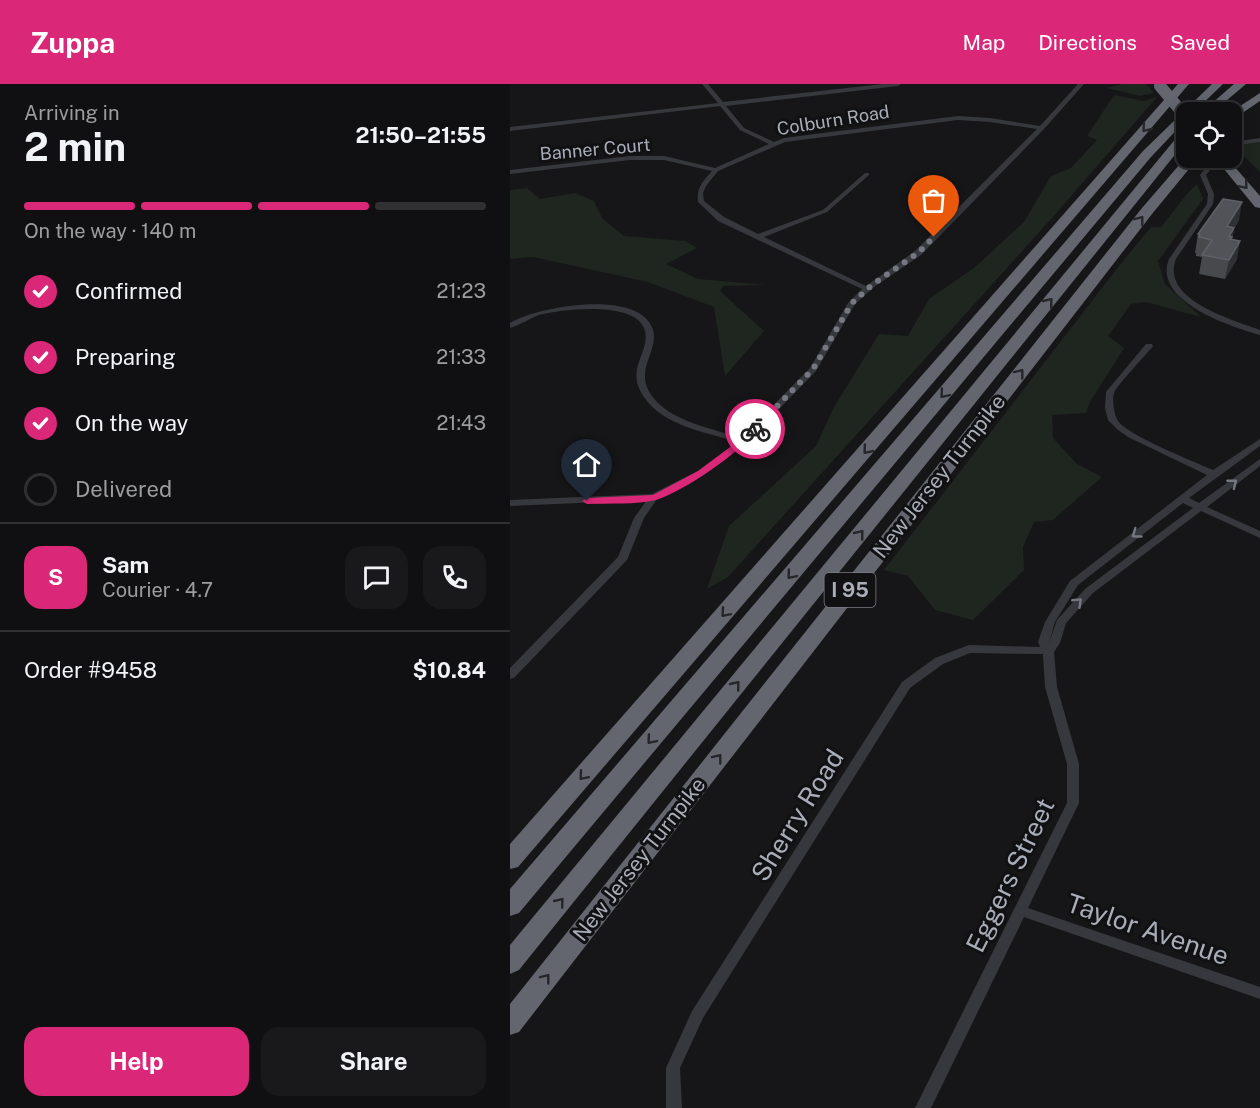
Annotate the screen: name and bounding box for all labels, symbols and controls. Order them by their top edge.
text: Zuppa [30,26,115,59]
text: Map [963,30,1005,55]
text: Directions [1038,30,1137,55]
text: Saved [1170,30,1230,55]
text: Arriving in [24,101,119,125]
street label: Colburn Road [775,101,891,139]
map controls [1176,102,1242,168]
button: locate [1176,102,1242,168]
one-way arrow [1142,121,1153,132]
text: 21:50–21:55 [356,122,486,148]
text: 2 min [24,124,126,170]
street label: Banner Court [539,134,651,164]
pin [908,175,959,237]
one-way arrow [1236,178,1247,189]
icon: bag [917,184,950,217]
one-way arrow [1132,215,1143,226]
text: On the way · 140 m [24,219,196,243]
icon: check [24,275,57,308]
text: Confirmed [75,278,182,304]
text: 21:23 [437,279,486,303]
one-way arrow [1042,297,1053,308]
icon: check [24,341,57,374]
text: Preparing [75,344,176,370]
text: 21:33 [436,345,486,369]
one-way arrow [1012,369,1023,380]
one-way arrow [940,387,951,398]
street label: New Jersey Turnpike [867,389,1011,563]
courier [725,399,785,459]
icon: check [24,407,57,440]
text: On the way [75,410,188,436]
text: 21:43 [436,411,486,435]
icon: bike [739,413,772,446]
pin [561,439,612,501]
one-way arrow [863,443,874,454]
icon: home [570,448,603,481]
text: Delivered [75,476,172,502]
one-way arrow [1226,480,1237,491]
one-way arrow [1132,527,1143,538]
one-way arrow [852,530,863,541]
button: chat [345,546,408,609]
button: phone [423,546,486,609]
text: Sam [102,552,149,578]
text: S [48,564,63,590]
one-way arrow [787,568,798,579]
road number: I 95 [824,573,876,607]
text: Courier · 4.7 [102,578,213,602]
one-way arrow [1071,599,1082,610]
one-way arrow [721,606,732,617]
text: Order #9458 [24,657,157,683]
text: $10.84 [412,657,486,683]
one-way arrow [729,681,740,692]
one-way arrow [647,733,658,744]
street label: Sherry Road [744,743,850,887]
one-way arrow [711,754,722,765]
one-way arrow [579,769,590,780]
street label: New Jersey Turnpike [567,772,711,946]
street label: Eggers Street [959,793,1061,957]
street label: Taylor Avenue [1063,887,1233,971]
one-way arrow [553,897,564,908]
one-way arrow [539,973,550,984]
button: Help [24,1027,249,1096]
button: Share [261,1027,486,1096]

